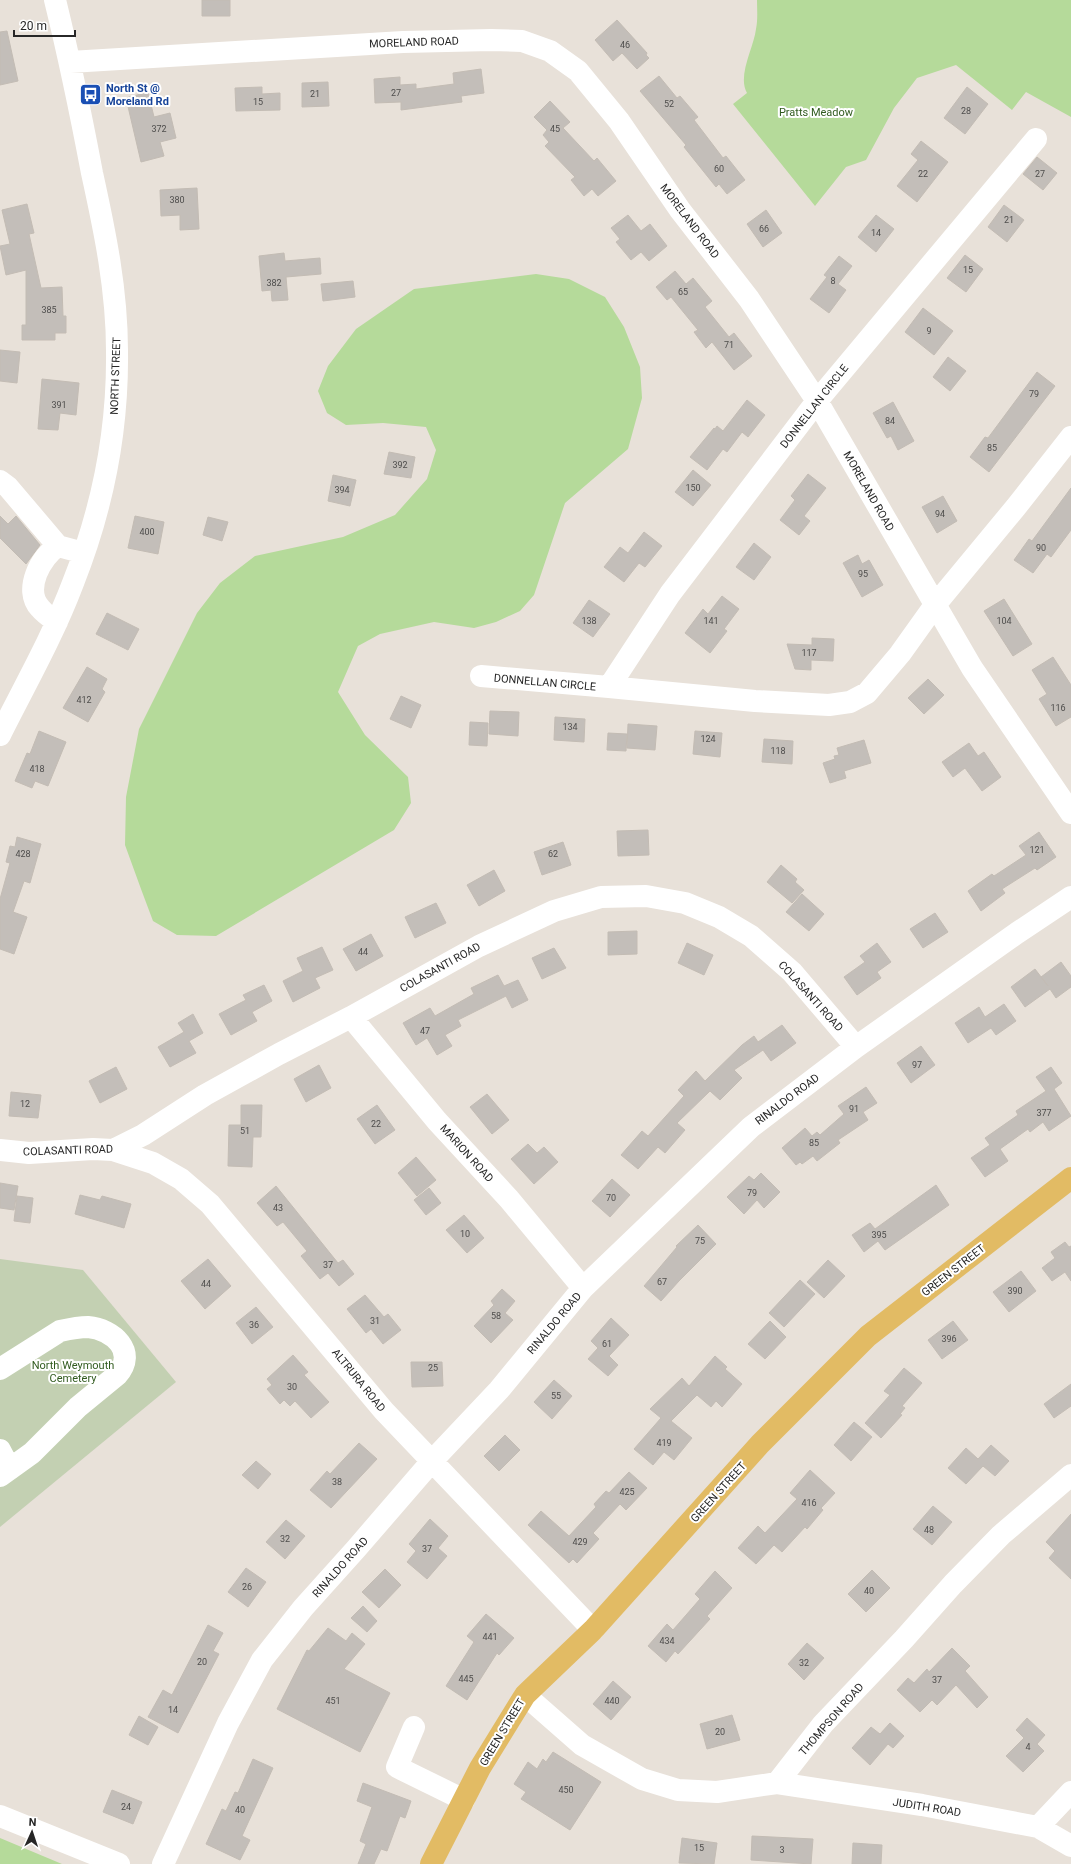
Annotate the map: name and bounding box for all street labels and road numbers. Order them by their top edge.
street label: MORELAND ROAD [369,34,459,51]
street label: MORELAND ROAD [657,182,722,261]
street label: NORTH STREET [108,336,123,415]
street label: DONNELLAN CIRCLE [778,362,851,451]
street label: MORELAND ROAD [840,449,897,533]
street label: DONNELLAN CIRCLE [493,672,597,693]
street label: COLASANTI ROAD [398,940,483,995]
street label: COLASANTI ROAD [776,958,846,1034]
street label: RINALDO ROAD [753,1071,822,1128]
street label: MARION ROAD [437,1122,496,1185]
street label: COLASANTI ROAD [23,1142,113,1159]
street label: GREEN STREET [919,1241,988,1299]
street label: RINALDO ROAD [525,1290,584,1357]
street label: ALTRURA ROAD [329,1346,388,1414]
street label: GREEN STREET [688,1459,749,1525]
street label: RINALDO ROAD [310,1534,371,1600]
street label: THOMPSON ROAD [796,1680,866,1758]
street label: GREEN STREET [477,1696,528,1768]
street label: JUDITH ROAD [892,1796,962,1819]

